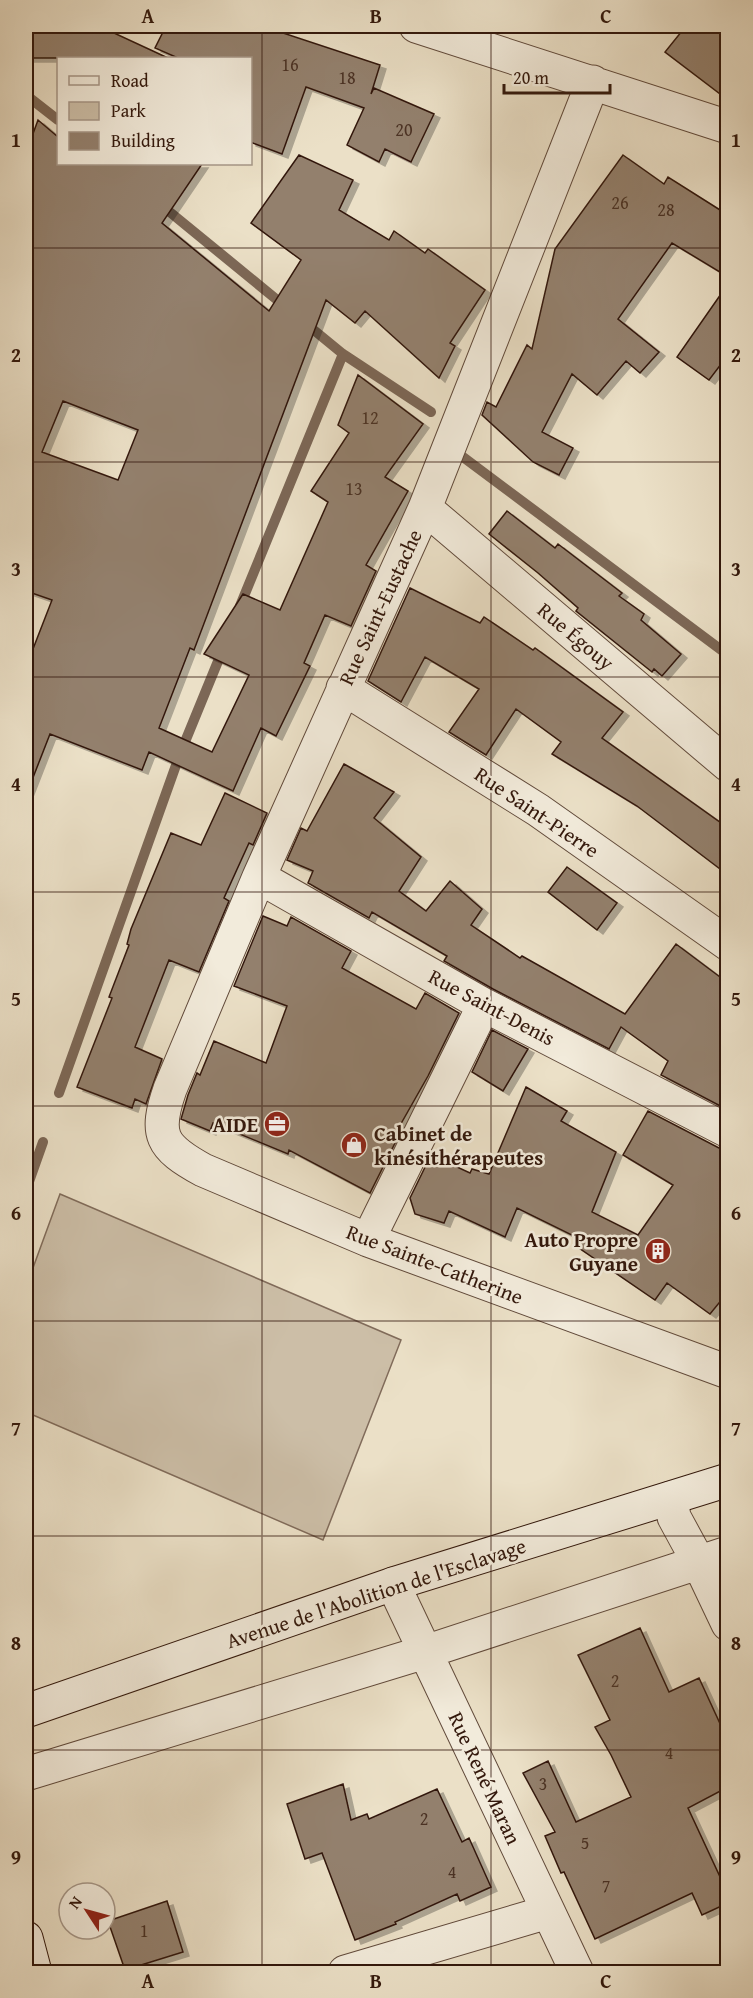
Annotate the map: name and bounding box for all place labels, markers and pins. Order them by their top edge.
place label: AIDE [213,1109,258,1140]
office icon: AIDE [262,1109,292,1139]
place label: Cabinet de kinésithérapeutes [374,1118,543,1173]
shop icon: Cabinet de kinésithérapeutes [339,1130,369,1160]
place label: Auto Propre Guyane [524,1224,638,1279]
building icon: Auto Propre Guyane [643,1236,673,1266]

